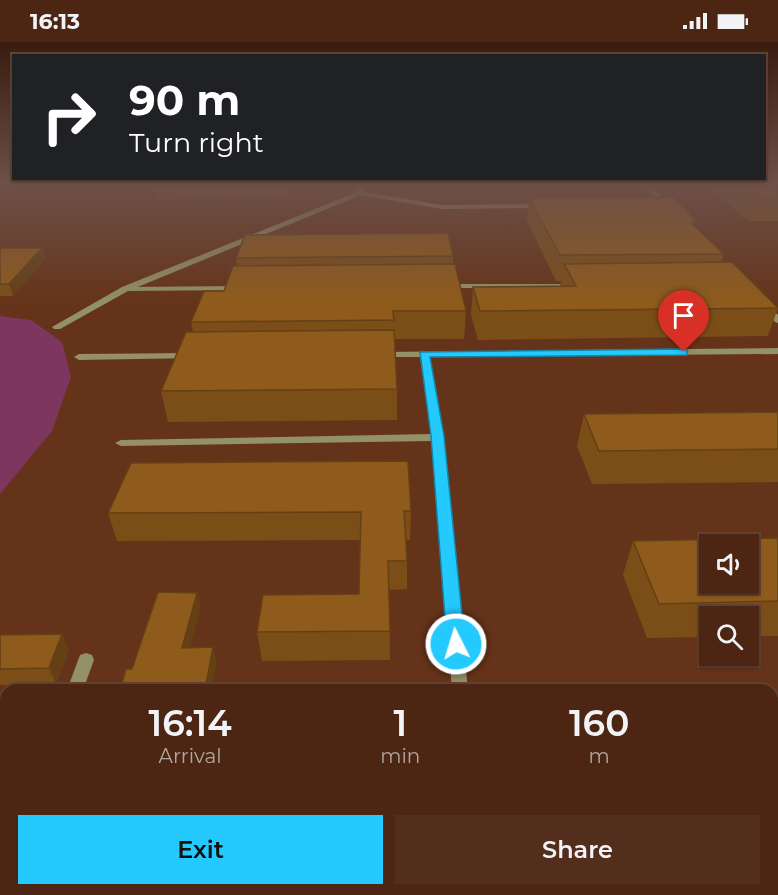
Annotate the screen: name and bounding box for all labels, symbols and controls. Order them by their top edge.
text: 16:13 [30,8,80,35]
text: 90 m [129,74,240,126]
icon: right [30,78,108,156]
text: Turn right [129,126,264,159]
pin [658,290,709,352]
icon: arrive [667,299,700,332]
map controls [699,534,759,666]
button: sound [699,534,759,594]
button: search [699,606,759,666]
position arrow [424,612,488,676]
text: 16:14 [149,701,232,745]
text: 1 [393,701,407,745]
text: 160 [569,701,629,745]
text: Arrival [159,744,222,768]
text: min [380,744,420,768]
text: m [589,744,610,768]
button: Exit [18,815,383,884]
button: Share [395,815,760,884]

